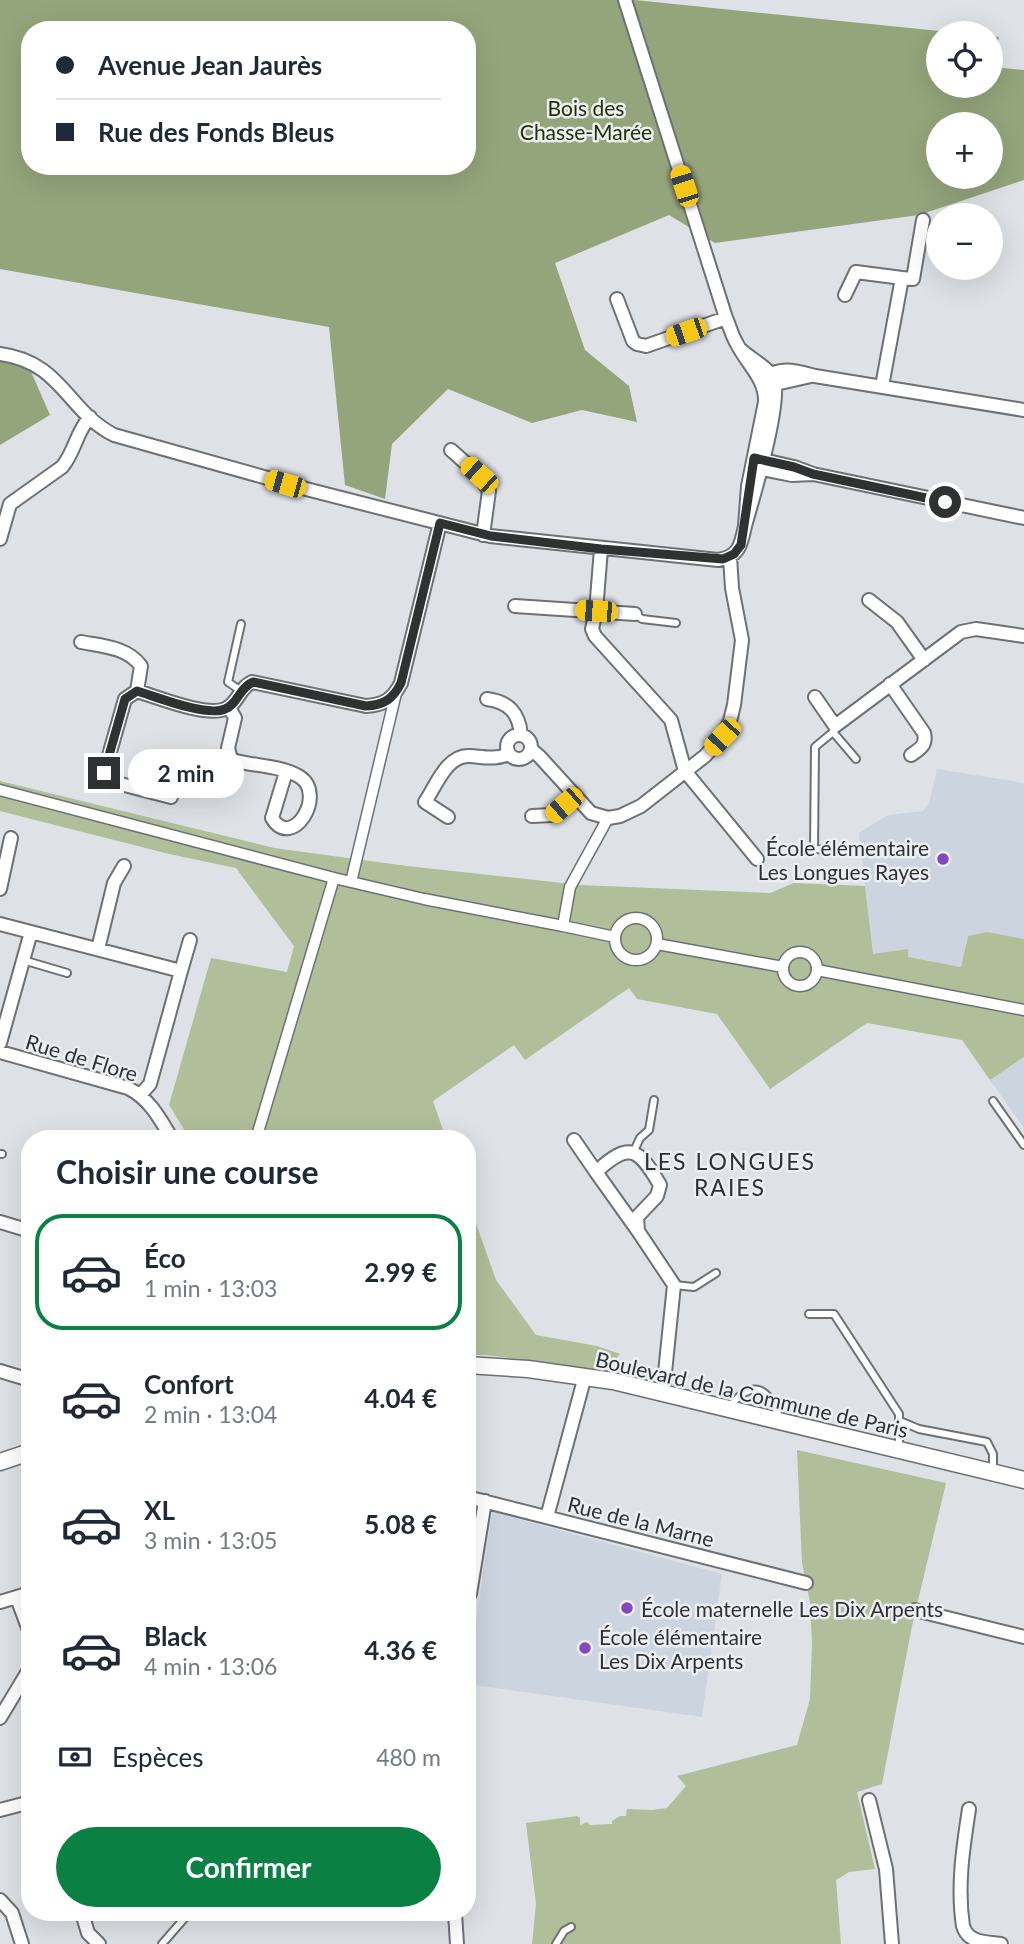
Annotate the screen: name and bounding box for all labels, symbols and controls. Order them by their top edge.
map controls [926,21,1003,280]
button: locate [926,21,1003,98]
text: Avenue Jean Jaurès [98,49,322,81]
park label: Bois des Chasse-Marée [520,95,652,144]
button: + [926,112,1003,189]
text: Rue des Fonds Bleus [98,116,334,148]
car [668,163,701,209]
button: − [926,203,1003,280]
car [663,315,710,349]
car [457,453,502,497]
car [262,468,309,500]
route start [929,486,961,518]
car [575,599,618,623]
car [700,714,745,760]
callout: 2 min [128,748,244,798]
route end [88,757,120,789]
text: 2 min [157,759,215,787]
car [542,783,587,827]
place label: École élémentaire Les Longues Rayes [758,835,929,884]
marker: École élémentaire Les Longues Rayes [935,851,951,867]
street label: Rue de Flore [23,1028,141,1086]
district label: LES LONGUES RAIES [644,1147,816,1201]
text: Choisir une course [56,1152,319,1191]
icon: car [60,1241,123,1304]
text: Éco [144,1242,186,1274]
text: 2.99 € [364,1256,437,1288]
text: 1 min · 13:03 [144,1274,277,1302]
street label: Boulevard de la Commune de Paris [593,1346,911,1442]
icon: car [60,1367,123,1430]
text: Confort [144,1368,234,1400]
text: 4.04 € [364,1382,437,1414]
text: 2 min · 13:04 [144,1400,277,1428]
street label: Rue de la Marne [565,1491,717,1551]
icon: car [60,1493,123,1556]
text: XL [144,1494,175,1526]
text: 5.08 € [364,1508,437,1540]
text: 3 min · 13:05 [144,1526,277,1554]
place label: École maternelle Les Dix Arpents [641,1596,943,1621]
marker: École maternelle Les Dix Arpents [619,1600,635,1616]
icon: car [60,1619,123,1682]
text: Black [144,1620,207,1652]
place label: École élémentaire Les Dix Arpents [599,1624,762,1673]
text: 4.36 € [364,1634,437,1666]
marker: École élémentaire Les Dix Arpents [577,1640,593,1656]
text: 4 min · 13:06 [144,1652,277,1680]
icon: cash [56,1738,94,1776]
text: Espèces [112,1741,204,1773]
text: 480 m [376,1743,441,1771]
button: Confirmer [56,1827,441,1907]

